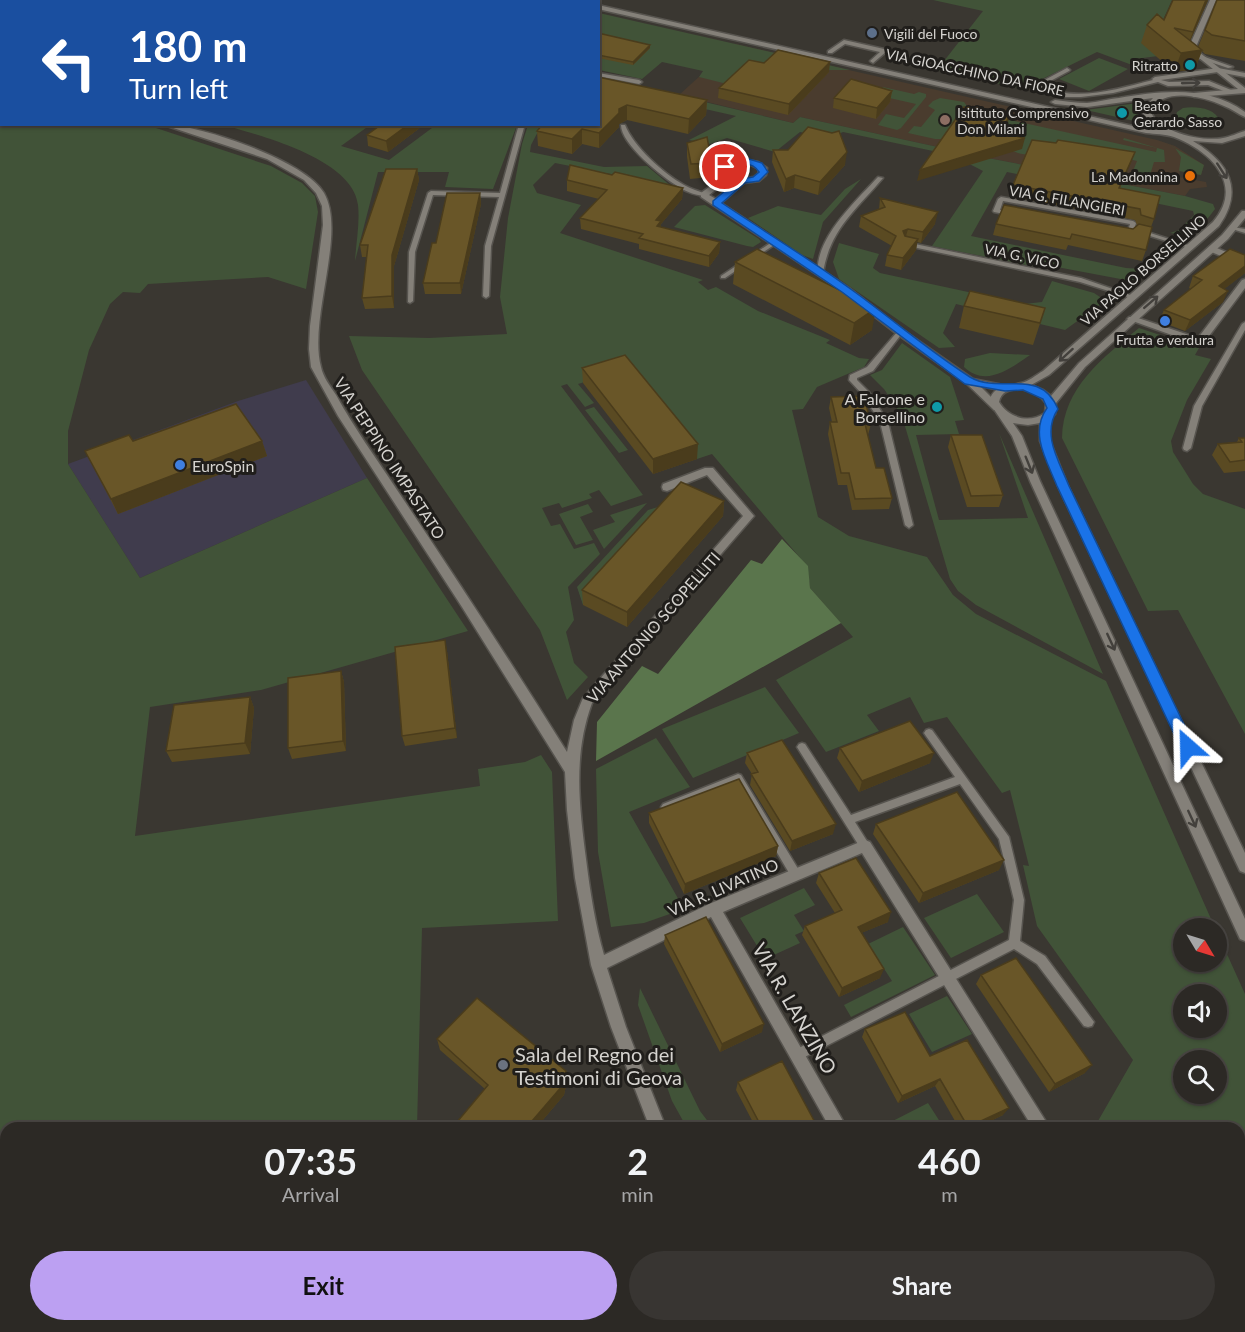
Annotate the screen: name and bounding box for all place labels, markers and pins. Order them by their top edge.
place label: Vigili del Fuoco [884,25,978,42]
marker: Vigili del Fuoco [865,26,879,40]
place label: Ritratto [1132,57,1178,74]
marker: Ritratto [1183,58,1197,72]
place label: Beato Gerardo Sasso [1134,97,1222,130]
place label: Isitituto Comprensivo Don Milani [957,104,1089,137]
marker: Beato Gerardo Sasso [1115,106,1129,120]
marker: Isitituto Comprensivo Don Milani [938,113,952,127]
pin [699,141,750,192]
place label: La Madonnina [1091,168,1178,185]
marker: La Madonnina [1183,169,1197,183]
marker: Frutta e verdura [1158,314,1172,328]
place label: Frutta e verdura [1116,331,1214,348]
place label: A Falcone e Borsellino [844,389,925,426]
marker: A Falcone e Borsellino [930,400,944,414]
place label: EuroSpin [192,456,254,475]
marker: EuroSpin [173,458,187,472]
place label: Sala del Regno dei Testimoni di Geova [515,1042,682,1089]
marker: Sala del Regno dei Testimoni di Geova [496,1058,510,1072]

